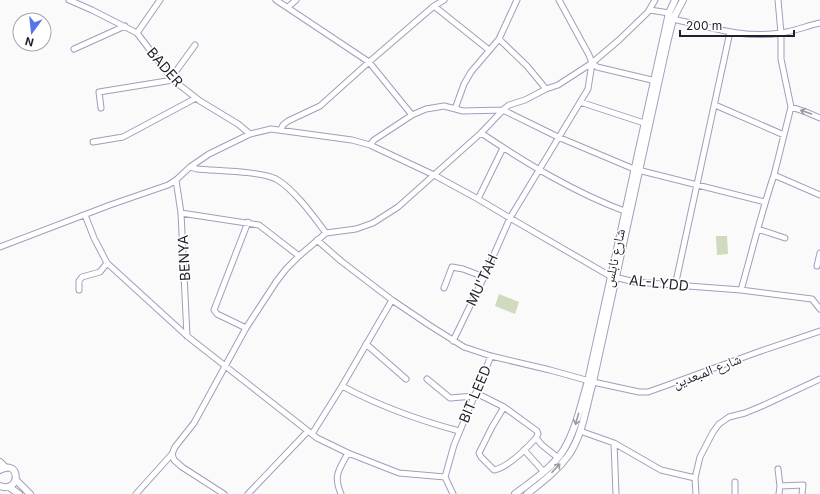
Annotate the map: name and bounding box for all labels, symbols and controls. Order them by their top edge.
north arrow [12,12,52,52]
scale bar [680,12,794,38]
text: 200 m [686,18,722,33]
text: N [24,34,35,50]
street label: BADER [144,44,187,90]
one-way arrow [799,108,812,115]
street label: شارع نابلس [599,227,630,289]
street label: BENYA [174,234,193,282]
street label: MU'TAH [462,251,501,308]
street label: AL-LYDD [628,271,690,294]
street label: شارع المبعدين [670,350,744,393]
street label: BIT LEED [455,363,494,425]
one-way arrow [572,412,580,425]
one-way arrow [551,464,560,474]

